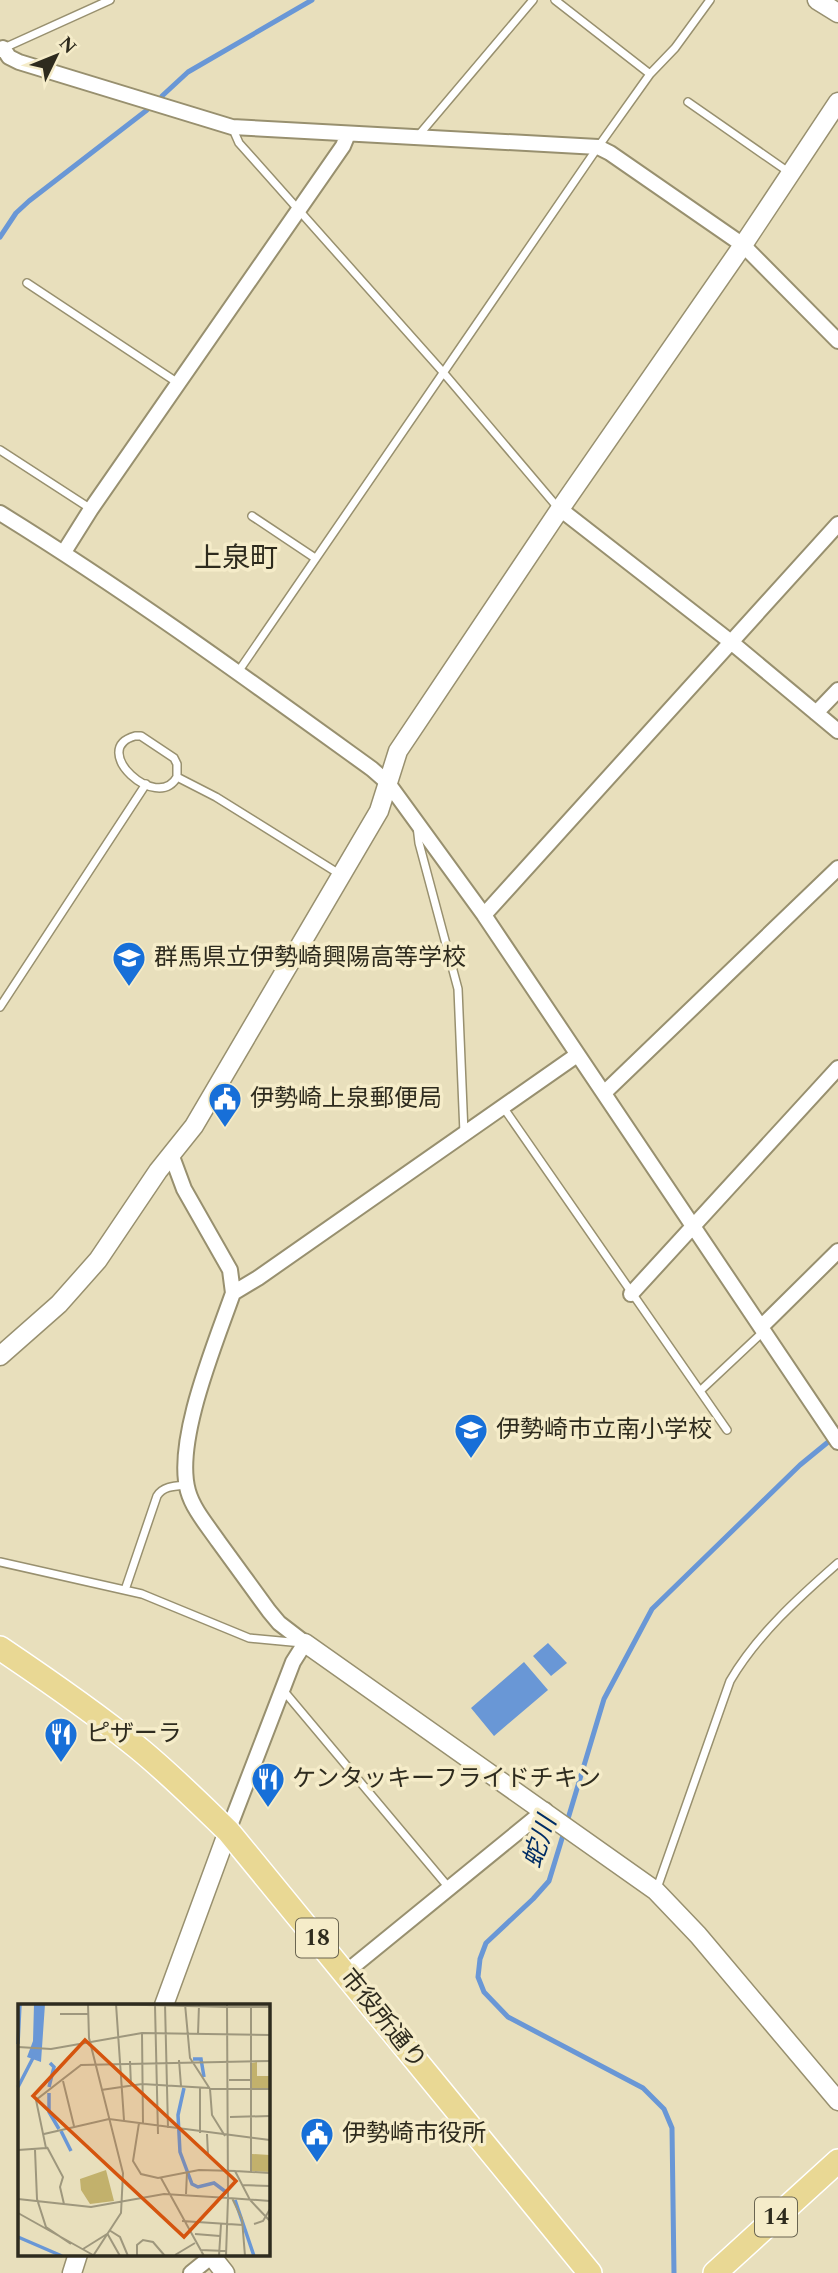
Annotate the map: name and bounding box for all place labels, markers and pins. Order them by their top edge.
school or university icon: 群馬県立伊勢崎興陽高等学校 [110,939,148,988]
place label: 群馬県立伊勢崎興陽高等学校 [154,940,466,976]
public building icon: 伊勢崎上泉郵便局 [206,1080,244,1129]
place label: 伊勢崎上泉郵便局 [250,1081,442,1117]
school or university icon: 伊勢崎市立南小学校 [452,1411,490,1460]
place label: 伊勢崎市立南小学校 [496,1412,712,1448]
restaurant icon: ピザーラ [42,1715,80,1764]
place label: ピザーラ [86,1716,182,1752]
restaurant icon: ケンタッキーフライドチキン [249,1760,287,1809]
place label: ケンタッキーフライドチキン [292,1761,601,1797]
public building icon: 伊勢崎市役所 [298,2115,336,2164]
place label: 伊勢崎市役所 [342,2116,486,2152]

